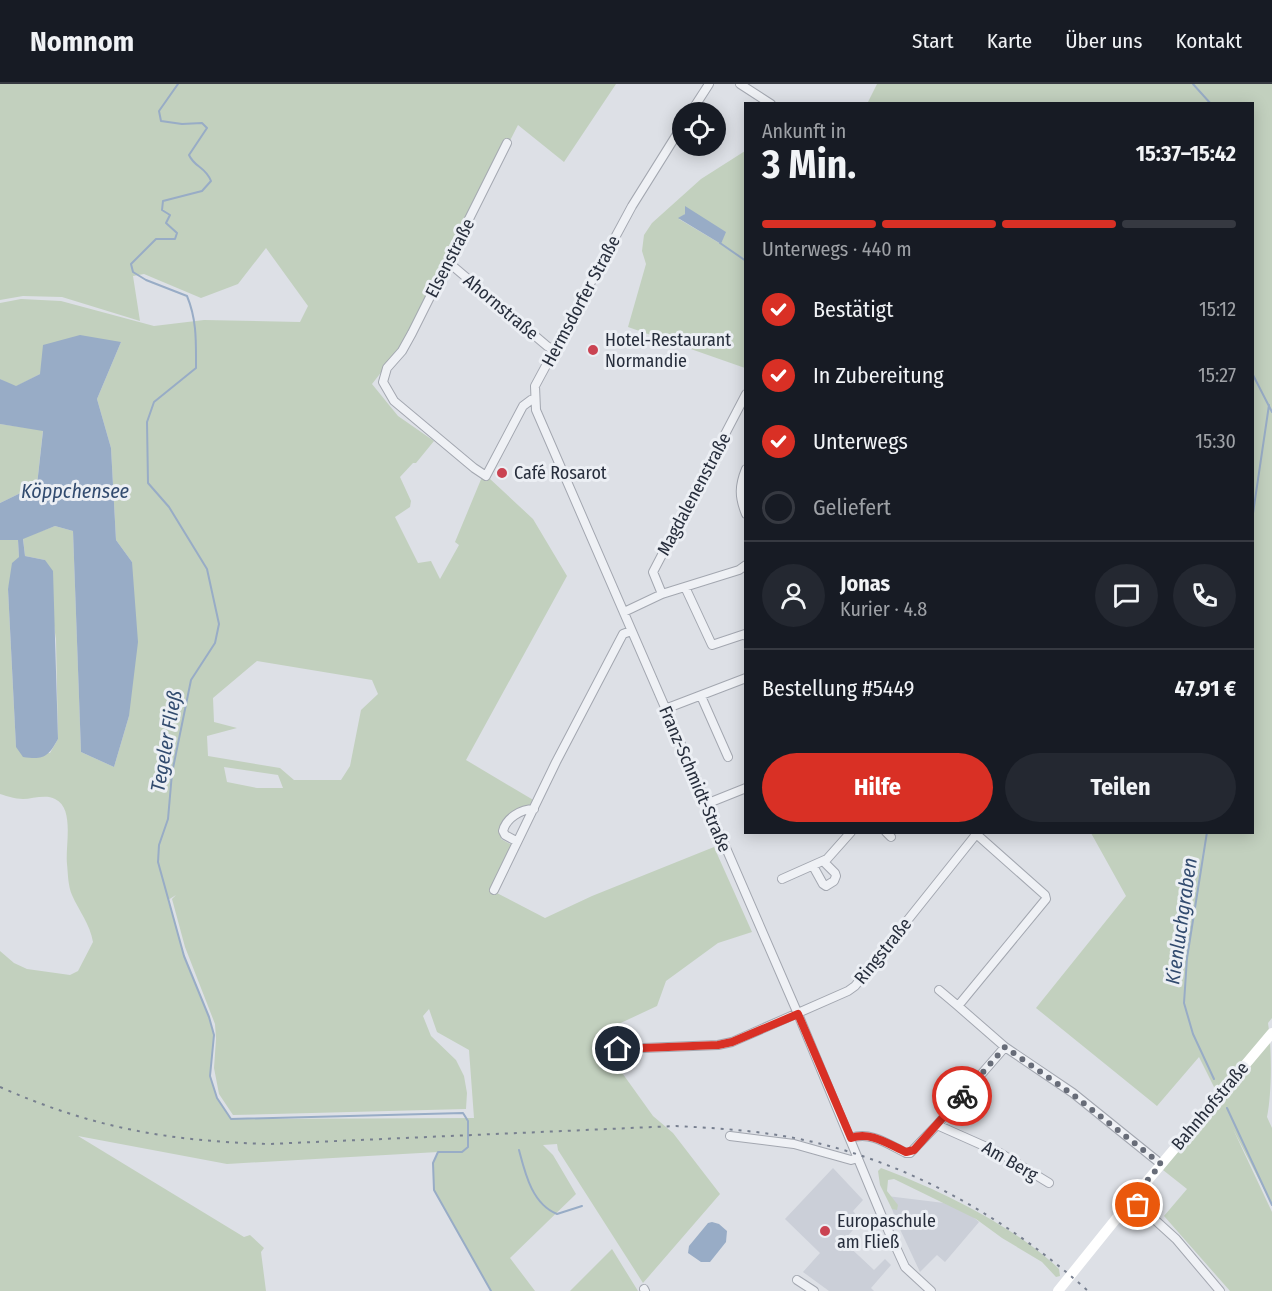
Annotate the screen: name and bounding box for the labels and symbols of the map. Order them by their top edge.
street label: Elsenstraße [421,215,479,301]
street label: Hermsdorfer Straße [537,231,625,370]
street label: Ahornstraße [459,269,543,345]
place label: Hotel-Restaurant Normandie [605,329,731,372]
marker: Hotel-Restaurant Normandie [586,343,600,357]
street label: Magdalenenstraße [652,429,736,559]
place label: Café Rosarot [514,462,607,484]
marker: Café Rosarot [495,466,509,480]
water label: Köppchensee [21,479,130,503]
water label: Tegeler Fließ [145,688,187,794]
street label: Franz-Schmidt-Straße [654,703,736,856]
water label: Kienluchgraben [1160,856,1202,986]
street label: Ringstraße [850,913,916,989]
pin [592,1023,643,1074]
street label: Bahnhofstraße [1167,1057,1253,1155]
courier [932,1066,992,1126]
street label: Am Berg [978,1136,1042,1186]
pin [1112,1179,1163,1230]
place label: Europaschule am Fließ [837,1210,936,1253]
marker: Europaschule am Fließ [818,1224,832,1238]

